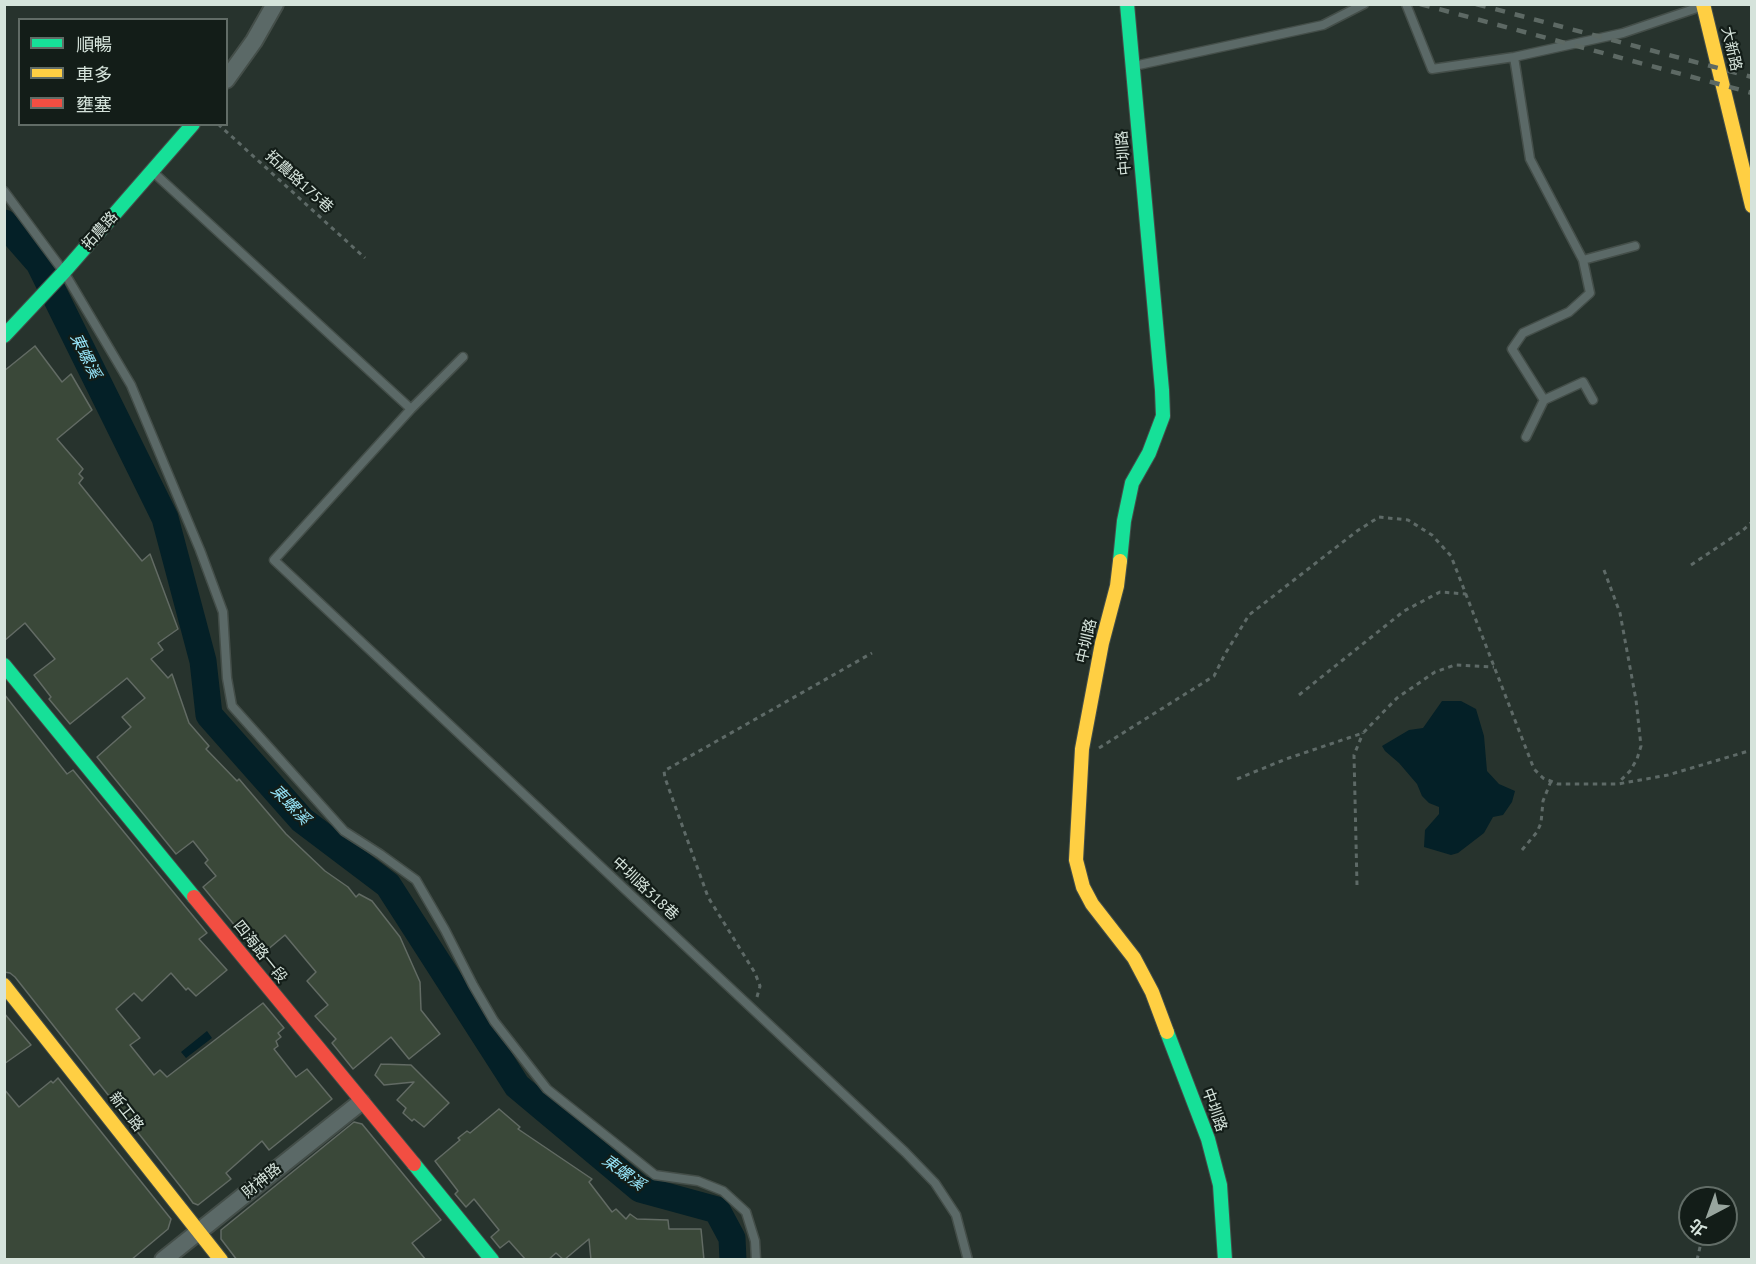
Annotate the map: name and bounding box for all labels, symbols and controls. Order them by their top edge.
legend [18,18,228,126]
street label: 大新路 [1717,25,1745,73]
text: 順暢 [76,33,112,56]
text: 車多 [76,63,112,86]
text: 壅塞 [76,93,112,116]
street label: 中圳路 [1113,130,1135,176]
street label: 拓農路175巷 [262,147,336,217]
street label: 拓農路 [78,208,122,254]
water label: 東螺溪 [66,330,104,382]
street label: 中圳路 [1073,617,1101,665]
water label: 東螺溪 [266,781,314,829]
street label: 中圳路318巷 [608,854,682,924]
street label: 四海路一段 [229,917,291,987]
street label: 中圳路 [1198,1086,1230,1134]
street label: 新工路 [105,1089,147,1135]
water label: 東螺溪 [598,1151,648,1195]
street label: 財神路 [239,1160,285,1202]
north arrow [1678,1186,1738,1246]
text: 北 [1685,1215,1710,1241]

